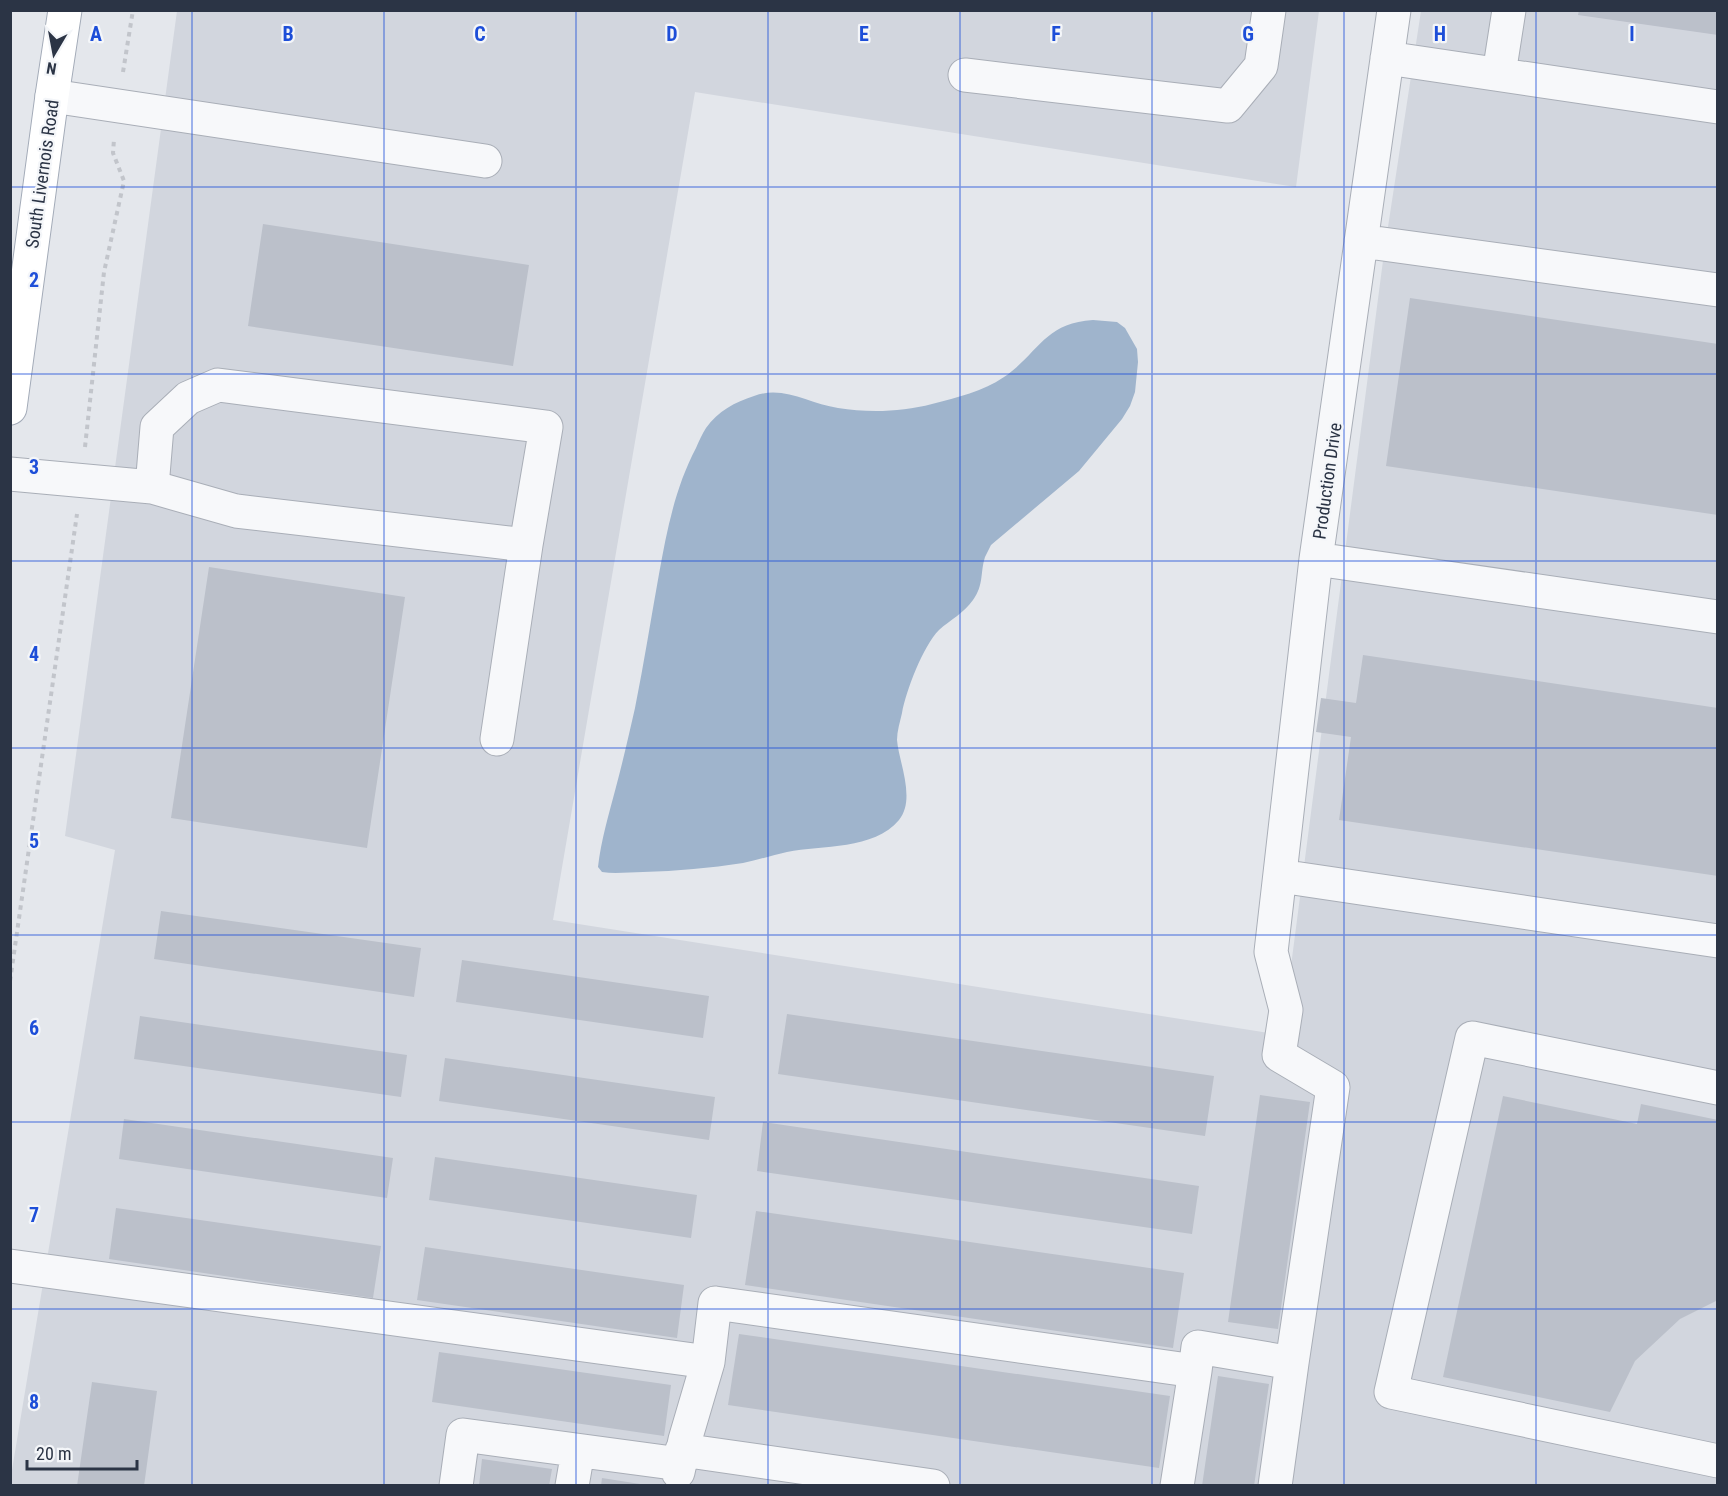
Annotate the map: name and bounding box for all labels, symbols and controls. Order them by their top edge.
text: A [90,22,102,46]
text: B [282,22,294,46]
text: C [474,22,486,46]
text: D [666,22,678,46]
text: E [859,22,869,46]
text: F [1051,22,1061,46]
text: G [1242,22,1254,46]
text: H [1434,22,1446,46]
text: I [1629,22,1635,46]
north arrow [24,24,84,84]
text: N [45,58,58,78]
street label: South Livernois Road [21,98,63,250]
text: 2 [29,268,39,292]
street label: Production Drive [1308,421,1346,541]
text: 3 [29,455,39,479]
text: 4 [29,642,39,666]
text: 5 [29,829,39,853]
text: 6 [29,1016,39,1040]
text: 7 [29,1203,39,1227]
text: 8 [29,1390,39,1414]
scale bar [27,1433,136,1471]
text: 20 m [36,1443,71,1464]

